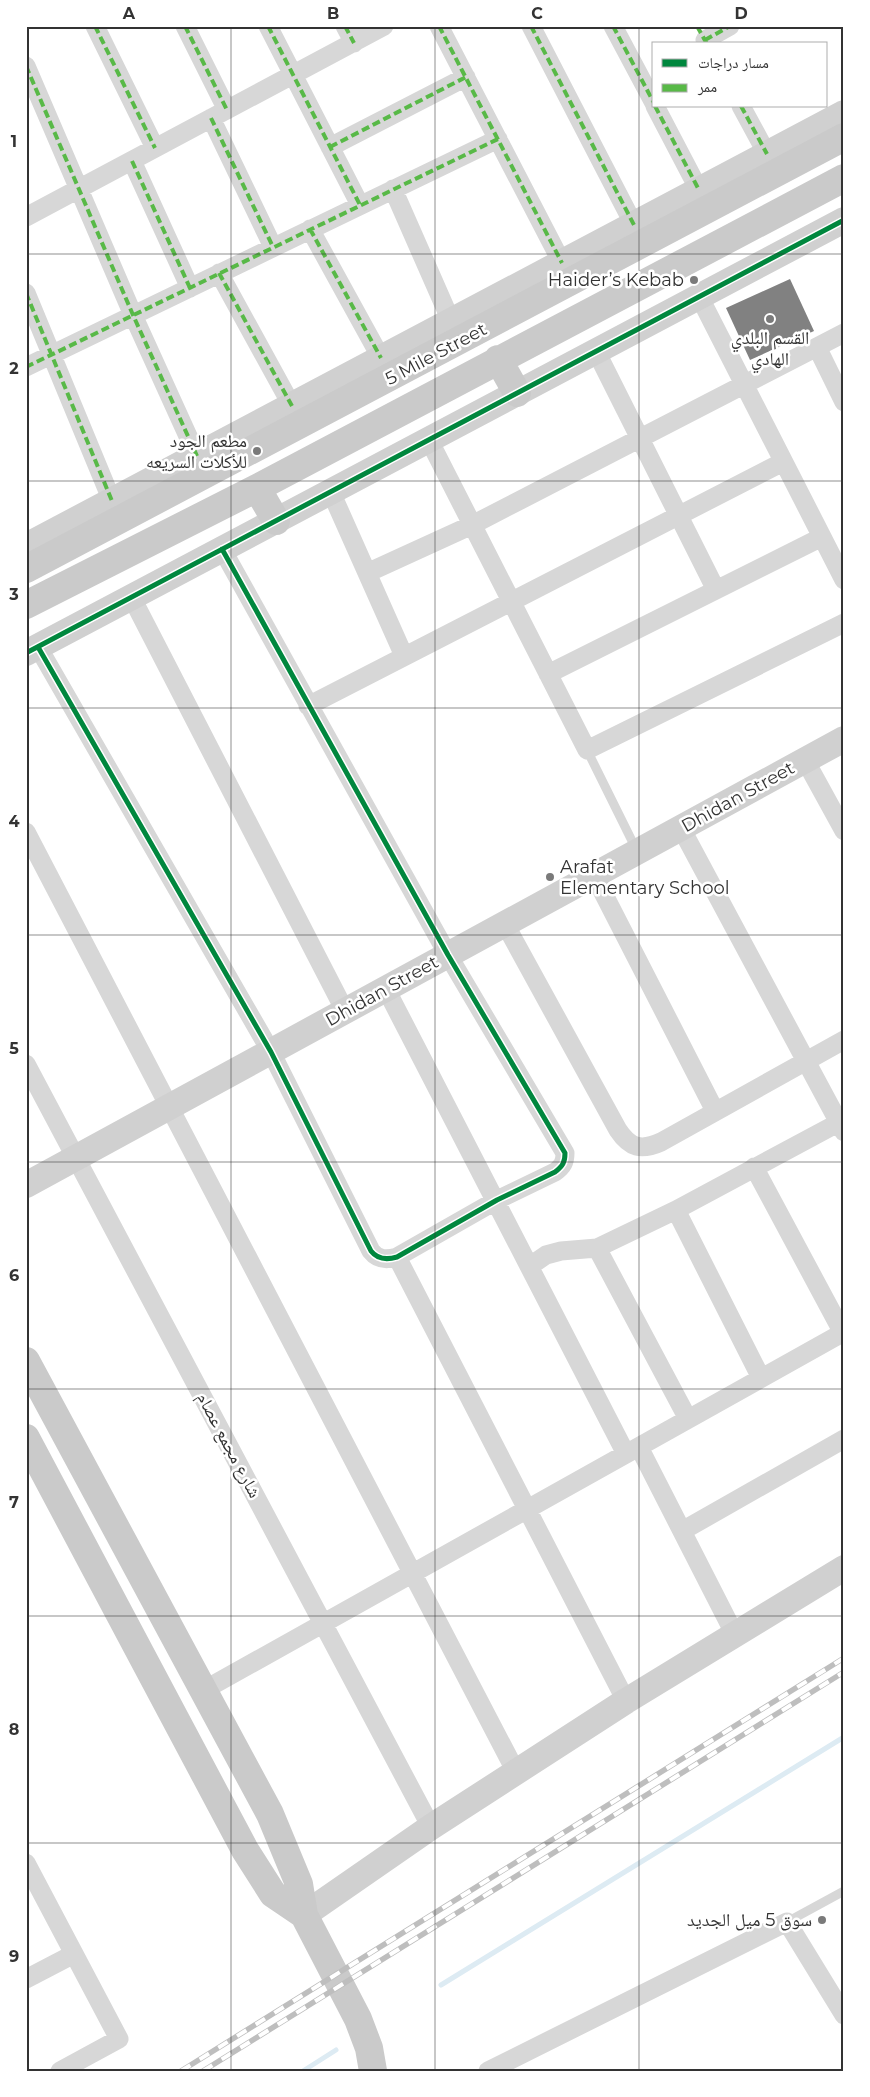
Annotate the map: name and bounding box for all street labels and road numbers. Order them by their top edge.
street label: 5 Mile Street [381,318,491,390]
street label: Dhidan Street [678,757,798,837]
street label: Dhidan Street [322,951,442,1031]
street label: شارع مجمع عصام [191,1388,266,1502]

